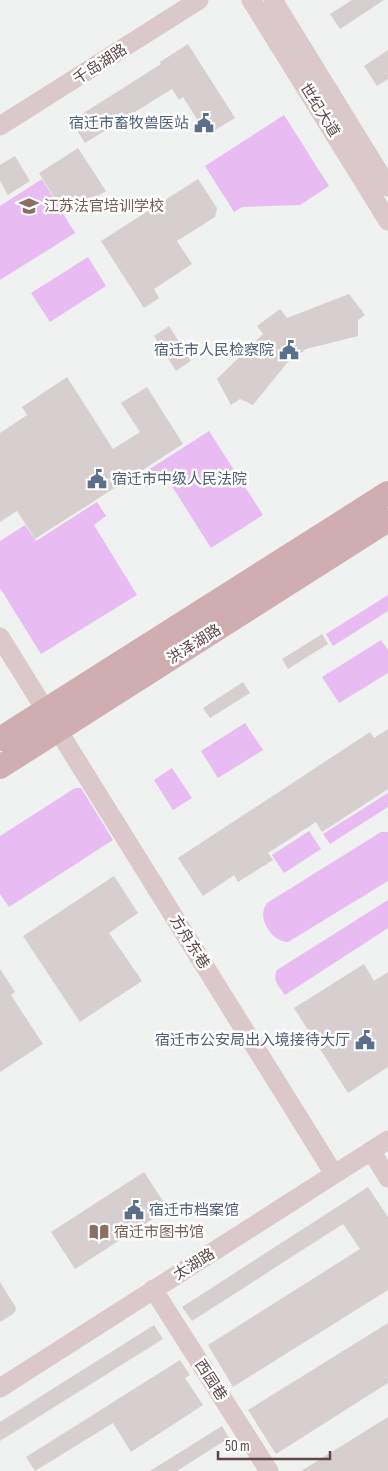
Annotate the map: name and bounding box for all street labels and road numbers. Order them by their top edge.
street label: 千岛湖路 [70,40,131,89]
street label: 世纪大道 [296,80,344,141]
street label: 洪泽湖路 [164,620,225,668]
street label: 方舟东巷 [166,912,214,973]
street label: 太湖路 [170,1244,218,1284]
street label: 西园巷 [190,1356,231,1404]

